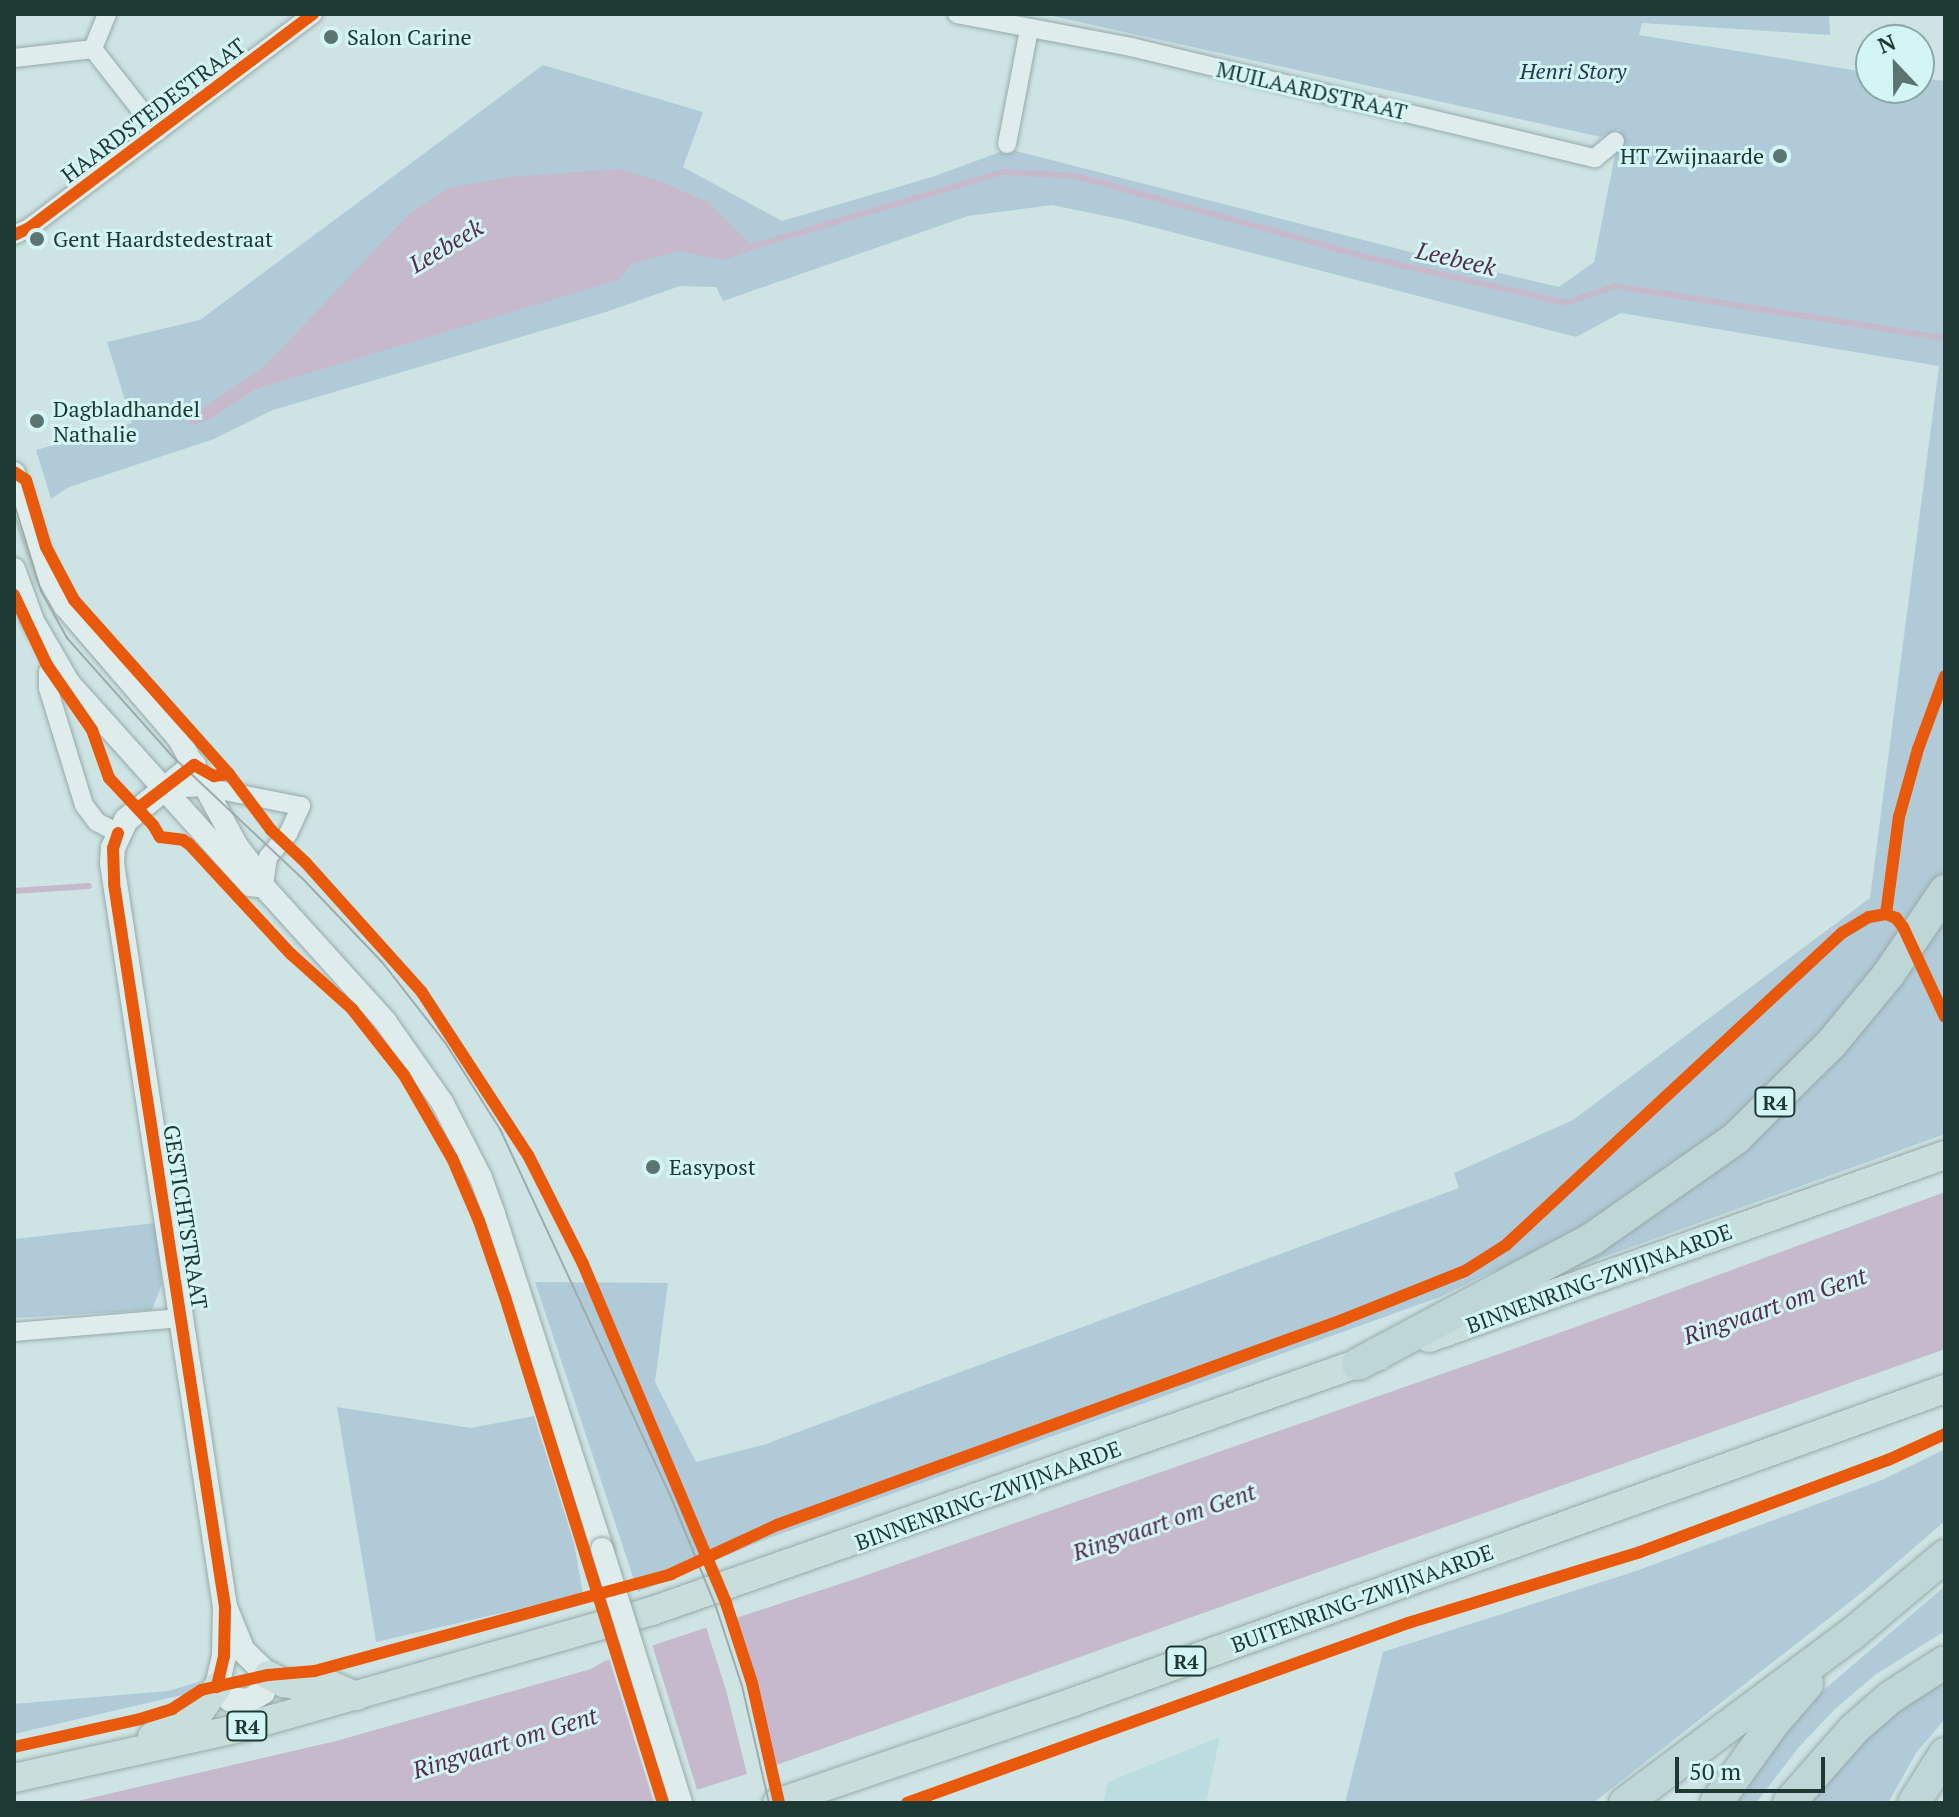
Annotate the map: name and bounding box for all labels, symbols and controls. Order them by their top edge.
place label: Salon Carine [347,24,472,50]
north arrow [1855,24,1935,104]
text: N [1873,27,1900,60]
marker: Salon Carine [322,28,340,46]
street label: HAARDSTEDESTRAAT [56,32,250,188]
street label: MUILAARDSTRAAT [1214,55,1410,125]
park label: Henri Story [1520,58,1626,84]
place label: HT Zwijnaarde [1620,143,1764,169]
marker: HT Zwijnaarde [1771,147,1789,165]
water label: Leebeek [404,213,488,279]
place label: Gent Haardstedestraat [53,226,273,252]
marker: Gent Haardstedestraat [28,230,46,248]
water label: Leebeek [1413,236,1499,282]
place label: Dagbladhandel Nathalie [53,395,200,446]
marker: Dagbladhandel Nathalie [28,412,46,430]
road number: R4 [1753,1086,1797,1118]
street label: GESTICHTSTRAAT [158,1123,214,1311]
place label: Easypost [669,1154,756,1180]
marker: Easypost [644,1158,662,1176]
street label: BINNENRING-ZWIJNAARDE [1462,1218,1736,1338]
water label: Ringvaart om Gent [1680,1261,1870,1351]
street label: BINNENRING-ZWIJNAARDE [851,1435,1125,1555]
water label: Ringvaart om Gent [1069,1477,1259,1567]
street label: BUITENRING-ZWIJNAARDE [1227,1538,1497,1658]
road number: R4 [1164,1645,1208,1677]
water label: Ringvaart om Gent [409,1701,601,1785]
road number: R4 [225,1710,269,1742]
scale bar [1679,1741,1829,1791]
text: 50 m [1689,1755,1741,1787]

